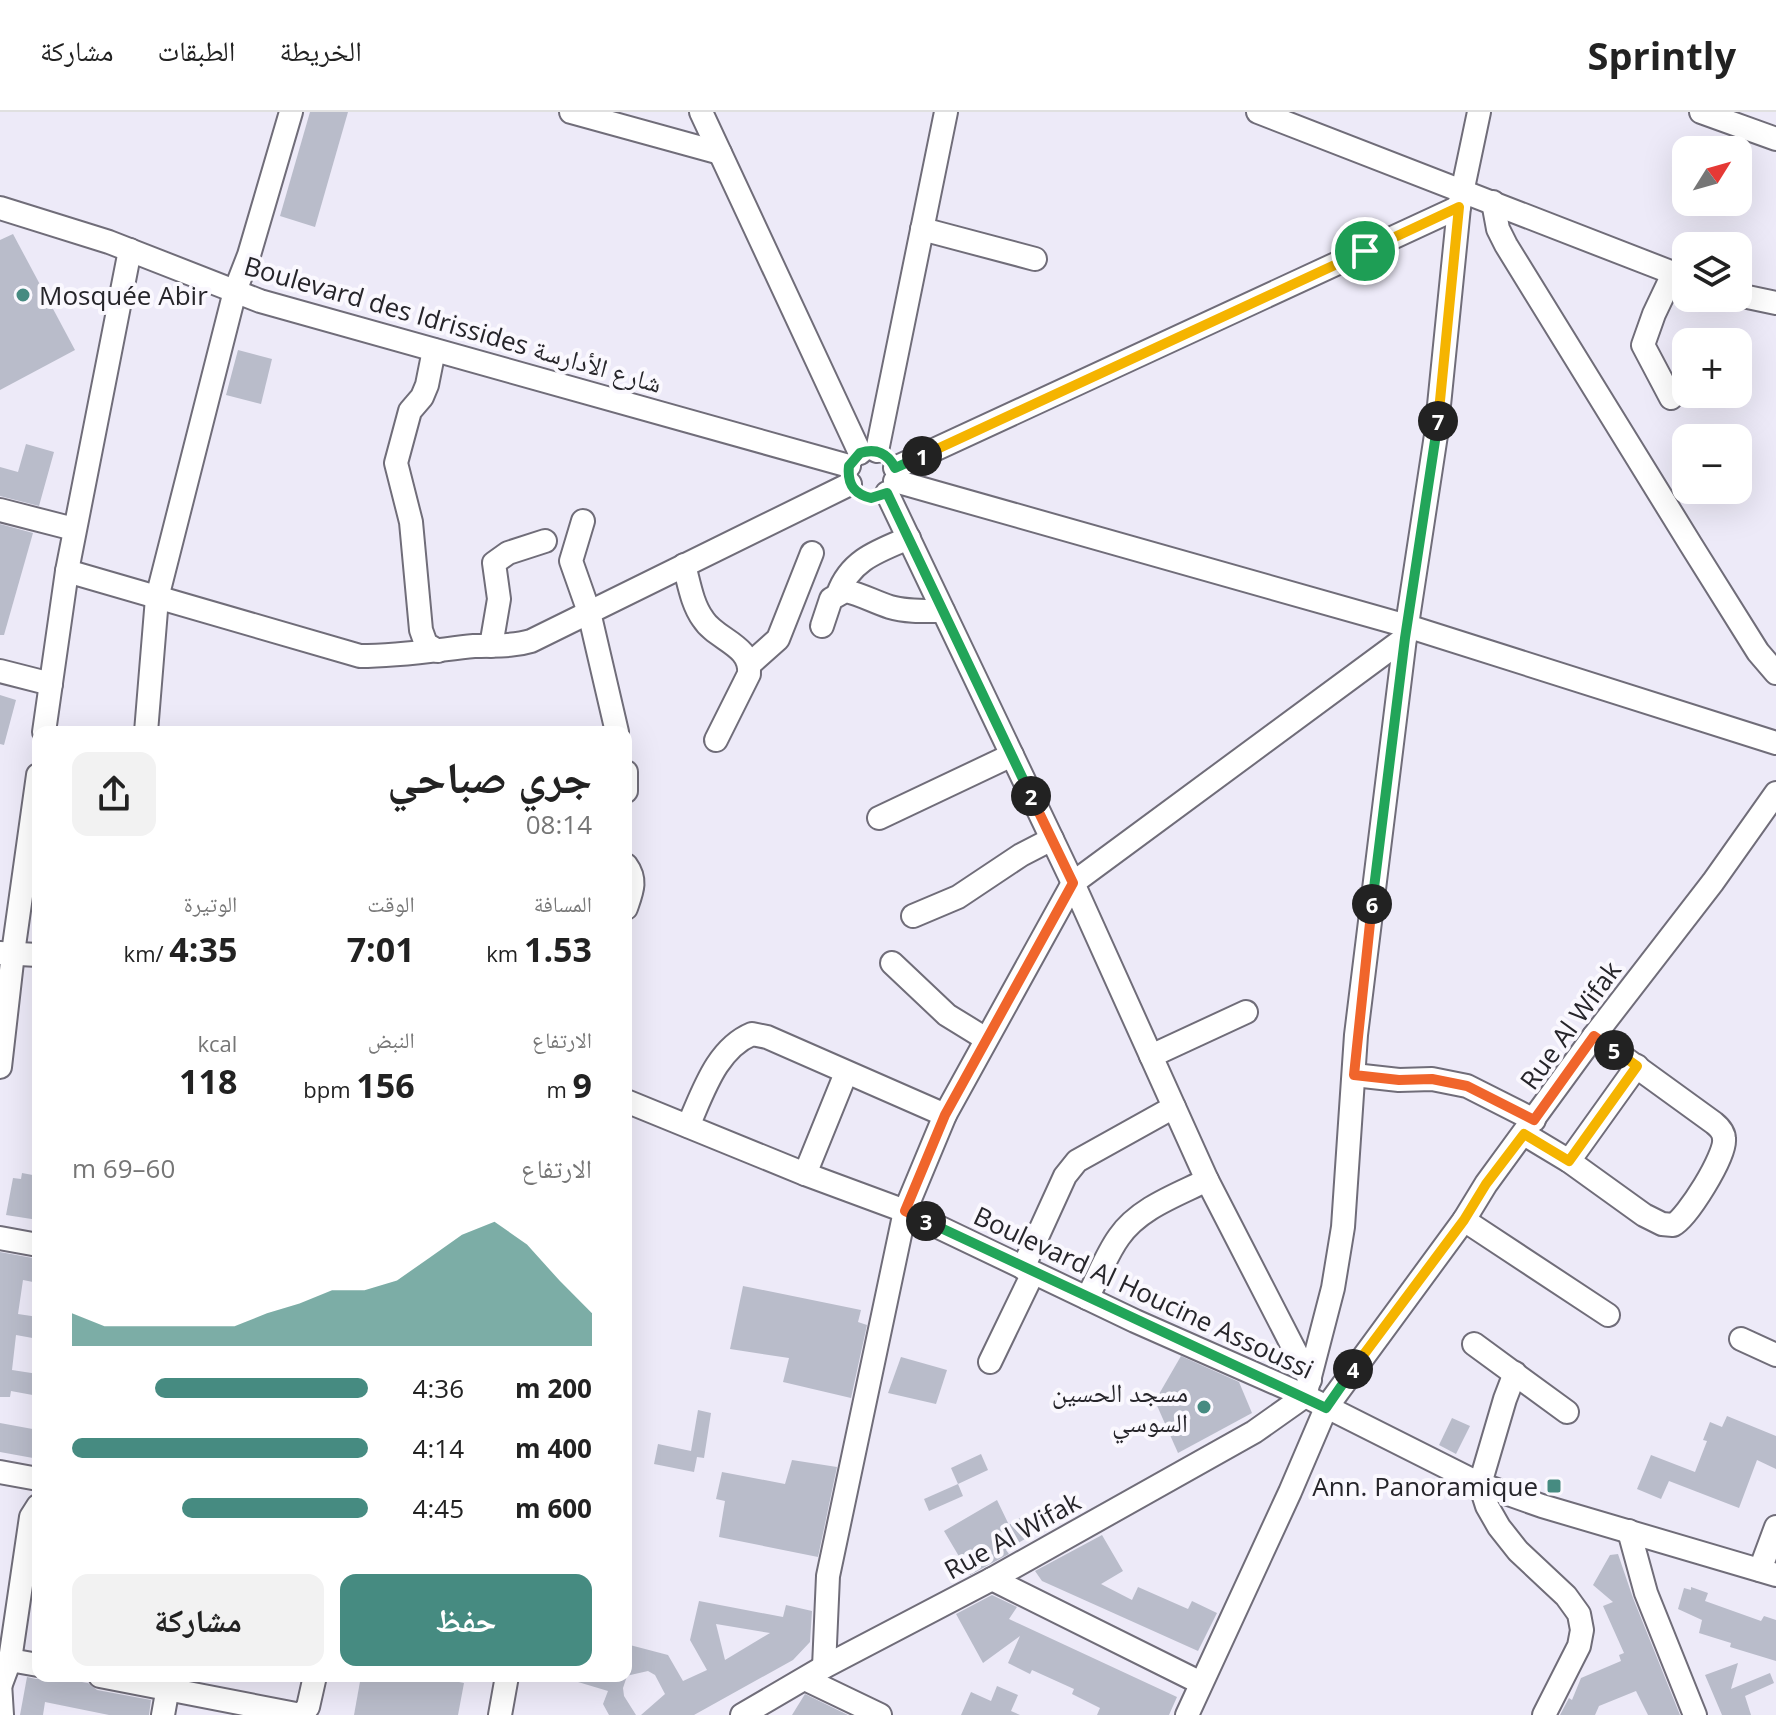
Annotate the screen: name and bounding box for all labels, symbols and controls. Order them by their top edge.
text: Sprintly [1587,29,1736,81]
text: مشاركة [40,31,114,69]
text: الطبقات [158,31,235,69]
text: الخريطة [279,31,362,69]
north arrow [1672,136,1752,216]
map controls [1672,136,1752,504]
pin [1331,217,1399,285]
icon: arrive [1343,229,1387,273]
button: layers [1672,232,1752,312]
street label: Boulevard des Idrissides شارع الأدارسة [240,247,666,401]
place label: Mosquée Abir [39,277,208,313]
marker: Mosquée Abir [14,286,32,304]
button: + [1672,328,1752,408]
pin: 7 [1418,401,1458,441]
text: 7 [1432,406,1444,436]
button: − [1672,424,1752,504]
pin: 1 [902,436,942,476]
text: 1 [916,441,928,471]
text: جري صباحي [387,746,592,806]
button: share [72,752,156,836]
pin: 2 [1011,776,1051,816]
text: 2 [1025,781,1037,811]
text: 08:14 [526,806,592,842]
pin: 6 [1352,884,1392,924]
text: الوتيرة [184,888,237,918]
text: الوقت [367,888,415,918]
text: المسافة [534,888,592,918]
text: 6 [1366,889,1378,919]
text: 4:35 [169,926,237,972]
text: 7:01 [347,926,415,972]
text: 1.53 [524,926,592,972]
text: /km [124,938,169,968]
text: km [486,938,524,968]
street label: Rue Al Wifak [1511,953,1629,1096]
text: النبض [368,1024,415,1054]
text: الارتفاع [532,1024,592,1054]
text: kcal [197,1028,237,1058]
pin: 5 [1594,1030,1634,1070]
text: 5 [1608,1035,1620,1065]
text: 118 [179,1058,237,1104]
text: 156 [356,1062,415,1108]
text: 9 [573,1062,592,1108]
text: bpm [303,1074,356,1104]
text: m [546,1074,573,1104]
text: 60–69 m [72,1150,175,1186]
text: الارتفاع [521,1150,592,1186]
street label: Boulevard Al Houcine Assoussi [968,1197,1320,1387]
pin: 3 [906,1201,946,1241]
text: 3 [920,1206,932,1236]
pin: 4 [1333,1349,1373,1389]
text: 4 [1347,1354,1359,1384]
text: 4:36 [413,1370,464,1406]
text: 200 m [515,1370,592,1406]
place label: مسجد الحسين السوسي [1052,1374,1188,1444]
marker: مسجد الحسين السوسي [1195,1398,1213,1416]
text: 4:14 [413,1430,464,1466]
text: 400 m [515,1430,592,1466]
place label: Ann. Panoramique [1312,1468,1538,1504]
marker: Ann. Panoramique [1545,1477,1563,1495]
street label: Rue Al Wifak [937,1483,1087,1587]
text: 4:45 [413,1490,464,1526]
text: 600 m [515,1490,592,1526]
button: مشاركة [72,1574,324,1666]
button: حفظ [340,1574,592,1666]

